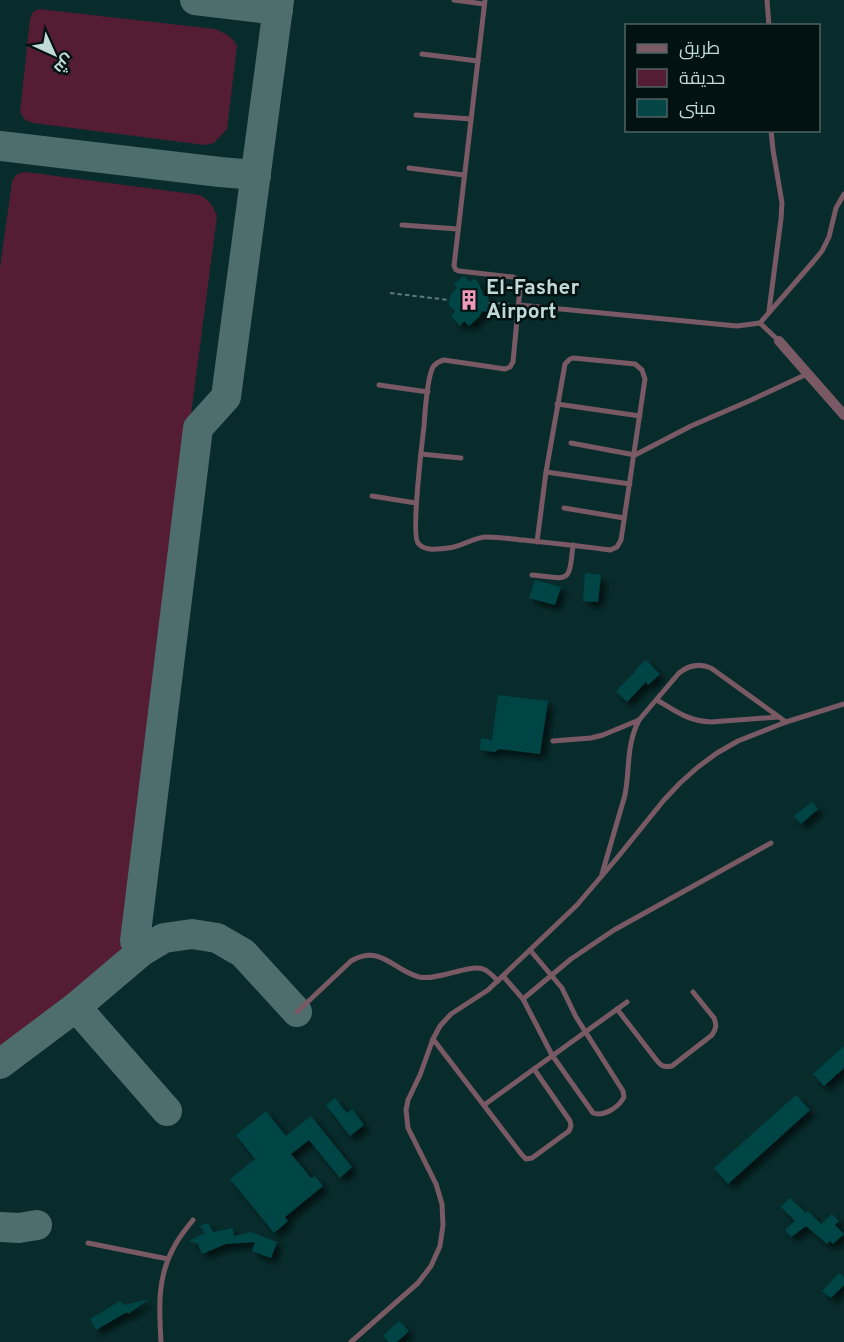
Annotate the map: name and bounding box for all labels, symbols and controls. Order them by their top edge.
north arrow [24,24,84,84]
legend [625,24,820,132]
text: طريق [679,38,720,61]
text: ش [49,49,78,78]
text: حديقة [679,68,725,91]
text: مبنى [679,98,716,121]
place label: El-Fasher Airport [486,275,579,326]
building icon: El-Fasher Airport [457,288,481,312]

